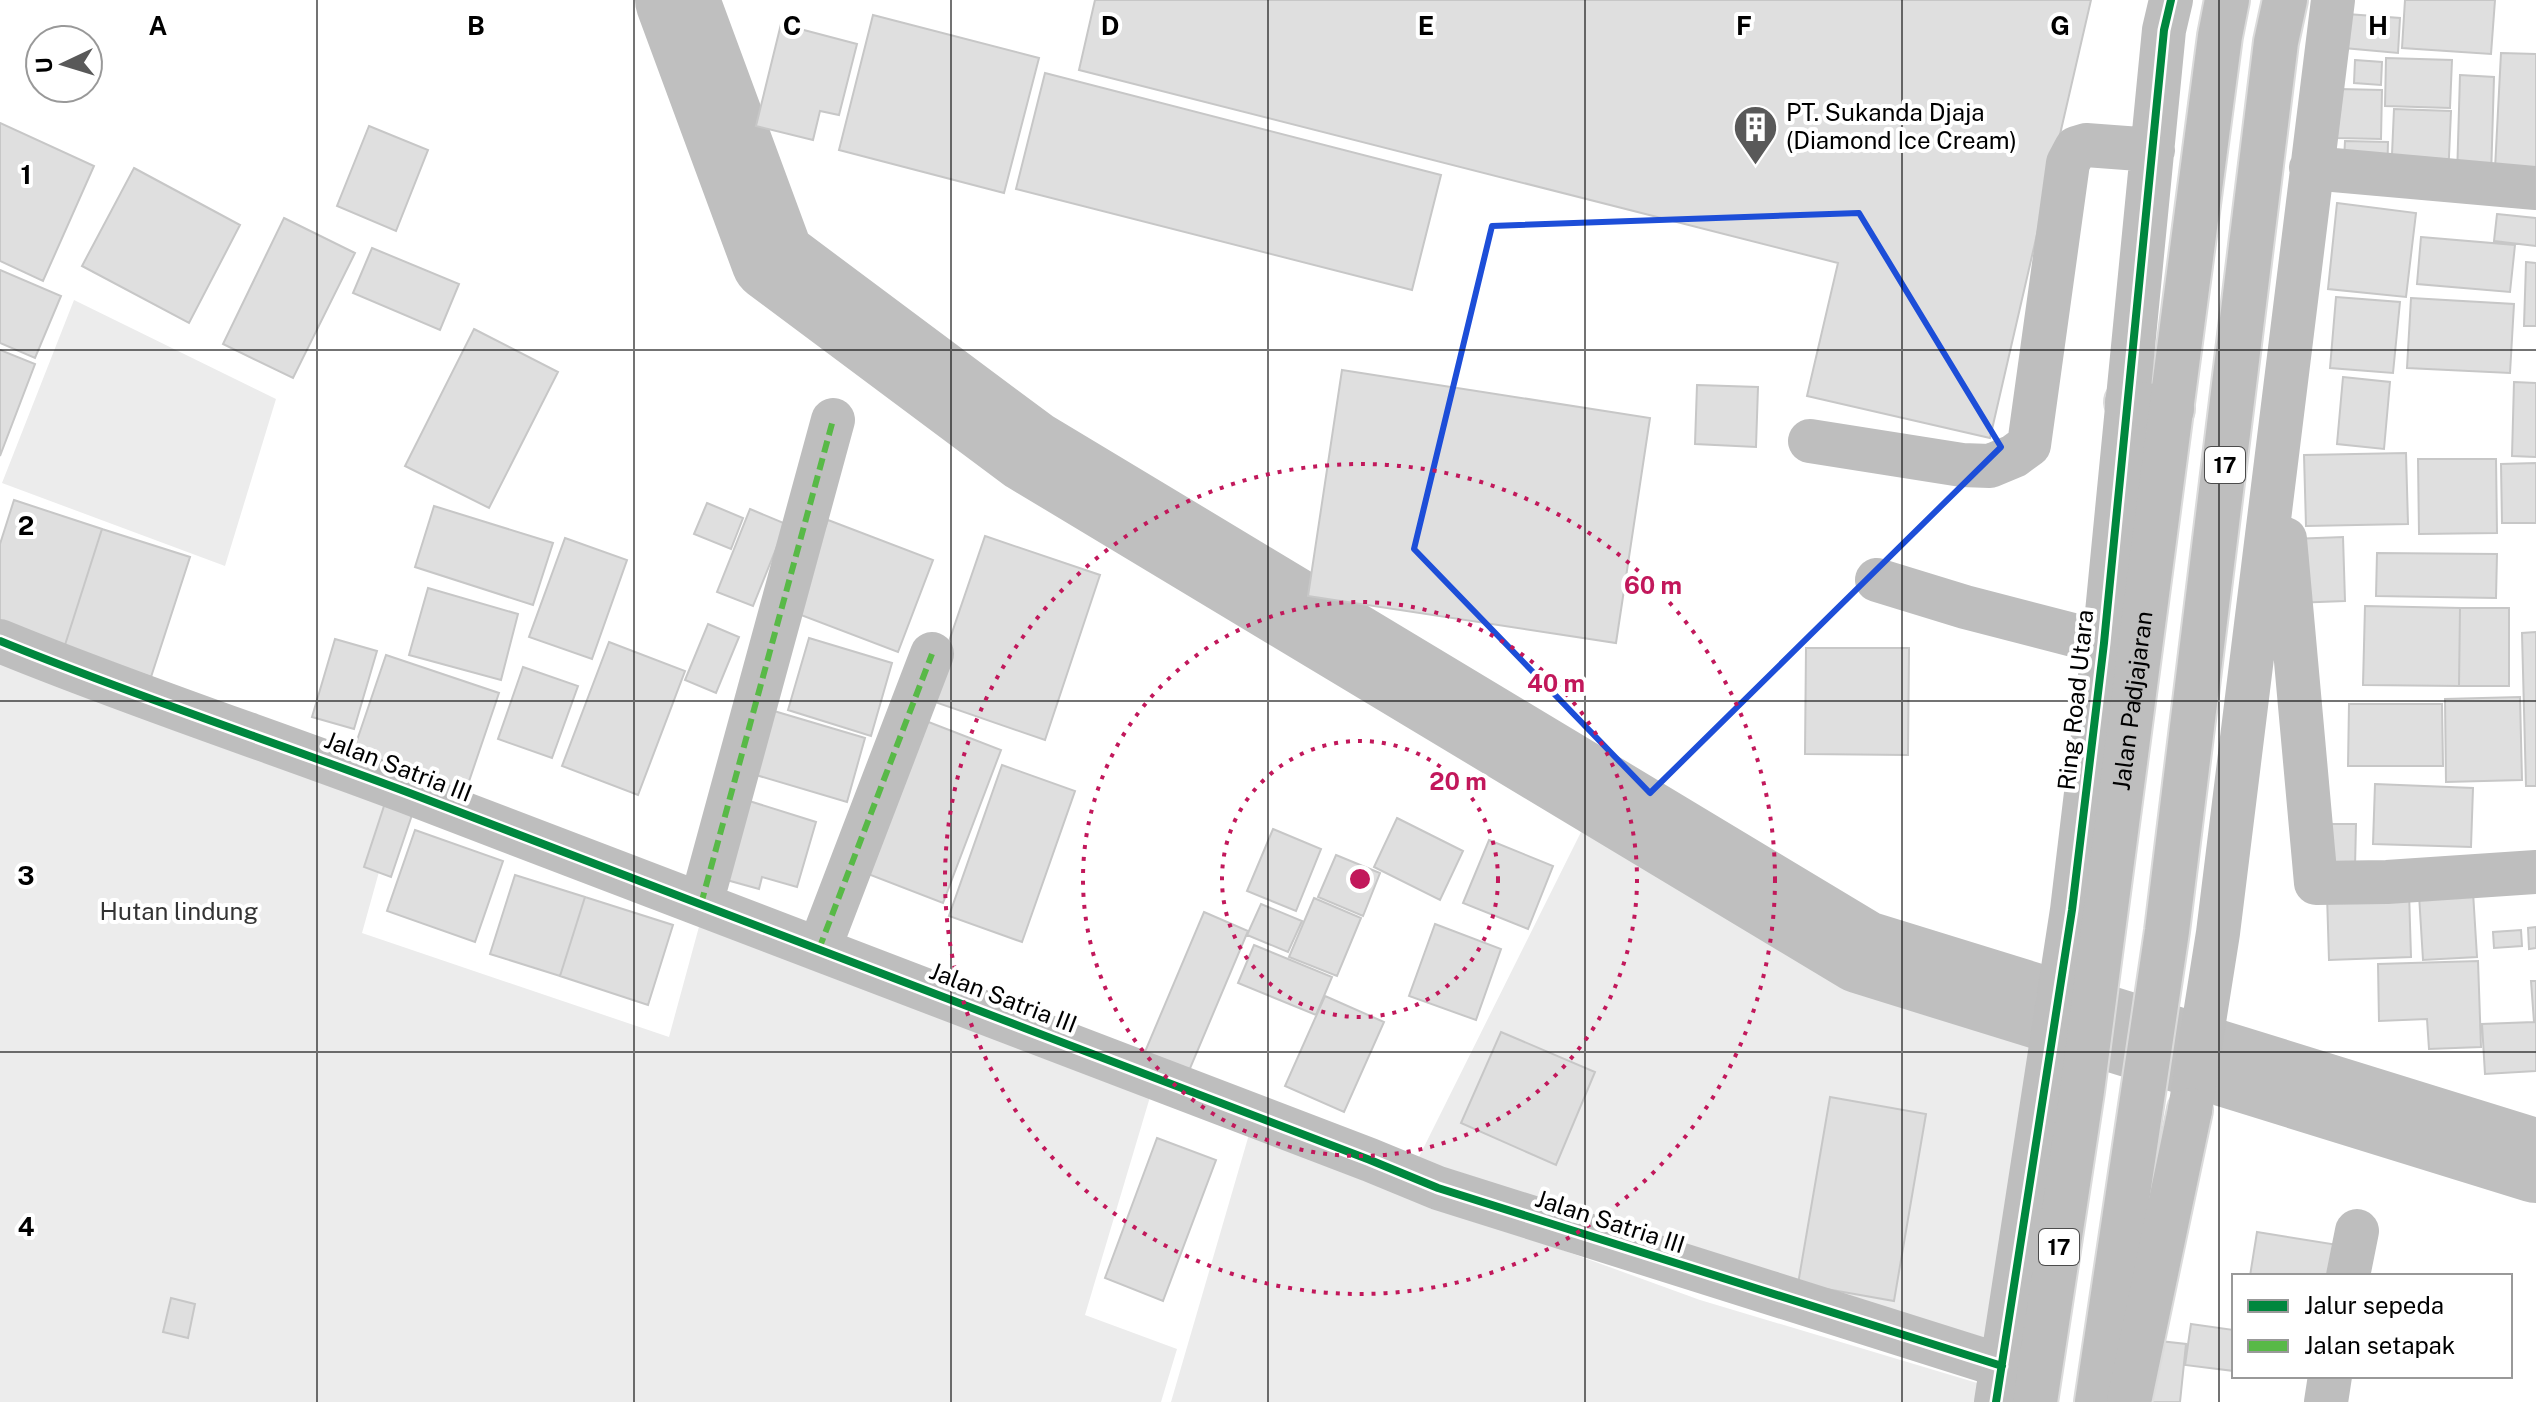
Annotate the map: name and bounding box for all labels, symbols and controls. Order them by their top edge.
text: A [149,10,168,41]
text: B [467,10,485,41]
text: C [783,10,801,41]
text: D [1101,10,1119,41]
text: E [1418,10,1434,41]
text: F [1736,10,1752,41]
text: G [2050,10,2070,41]
text: H [2368,10,2388,41]
north arrow [24,24,104,104]
text: U [31,57,58,74]
place label: PT. Sukanda Djaja (Diamond Ice Cream) [1786,98,2017,154]
building icon: PT. Sukanda Djaja (Diamond Ice Cream) [1731,103,1779,166]
text: 1 [20,159,32,190]
road number: 17 [2205,447,2245,483]
text: 2 [18,510,34,541]
text: 60 m [1624,571,1682,599]
street label: Ring Road Utara [2052,608,2098,792]
street label: Jalan Padjajaran [2106,609,2158,792]
text: 40 m [1527,669,1585,697]
street label: Jalan Satria III [321,725,476,807]
text: 20 m [1429,767,1487,795]
text: 3 [17,860,35,891]
centre of rings [1346,865,1374,893]
park label: Hutan lindung [100,897,258,925]
street label: Jalan Satria III [926,956,1081,1038]
street label: Jalan Satria III [1532,1184,1689,1258]
text: 4 [17,1211,35,1242]
road number: 17 [2039,1229,2079,1265]
legend [2232,1274,2512,1378]
text: Jalur sepeda [2304,1291,2444,1319]
text: Jalan setapak [2304,1331,2455,1359]

